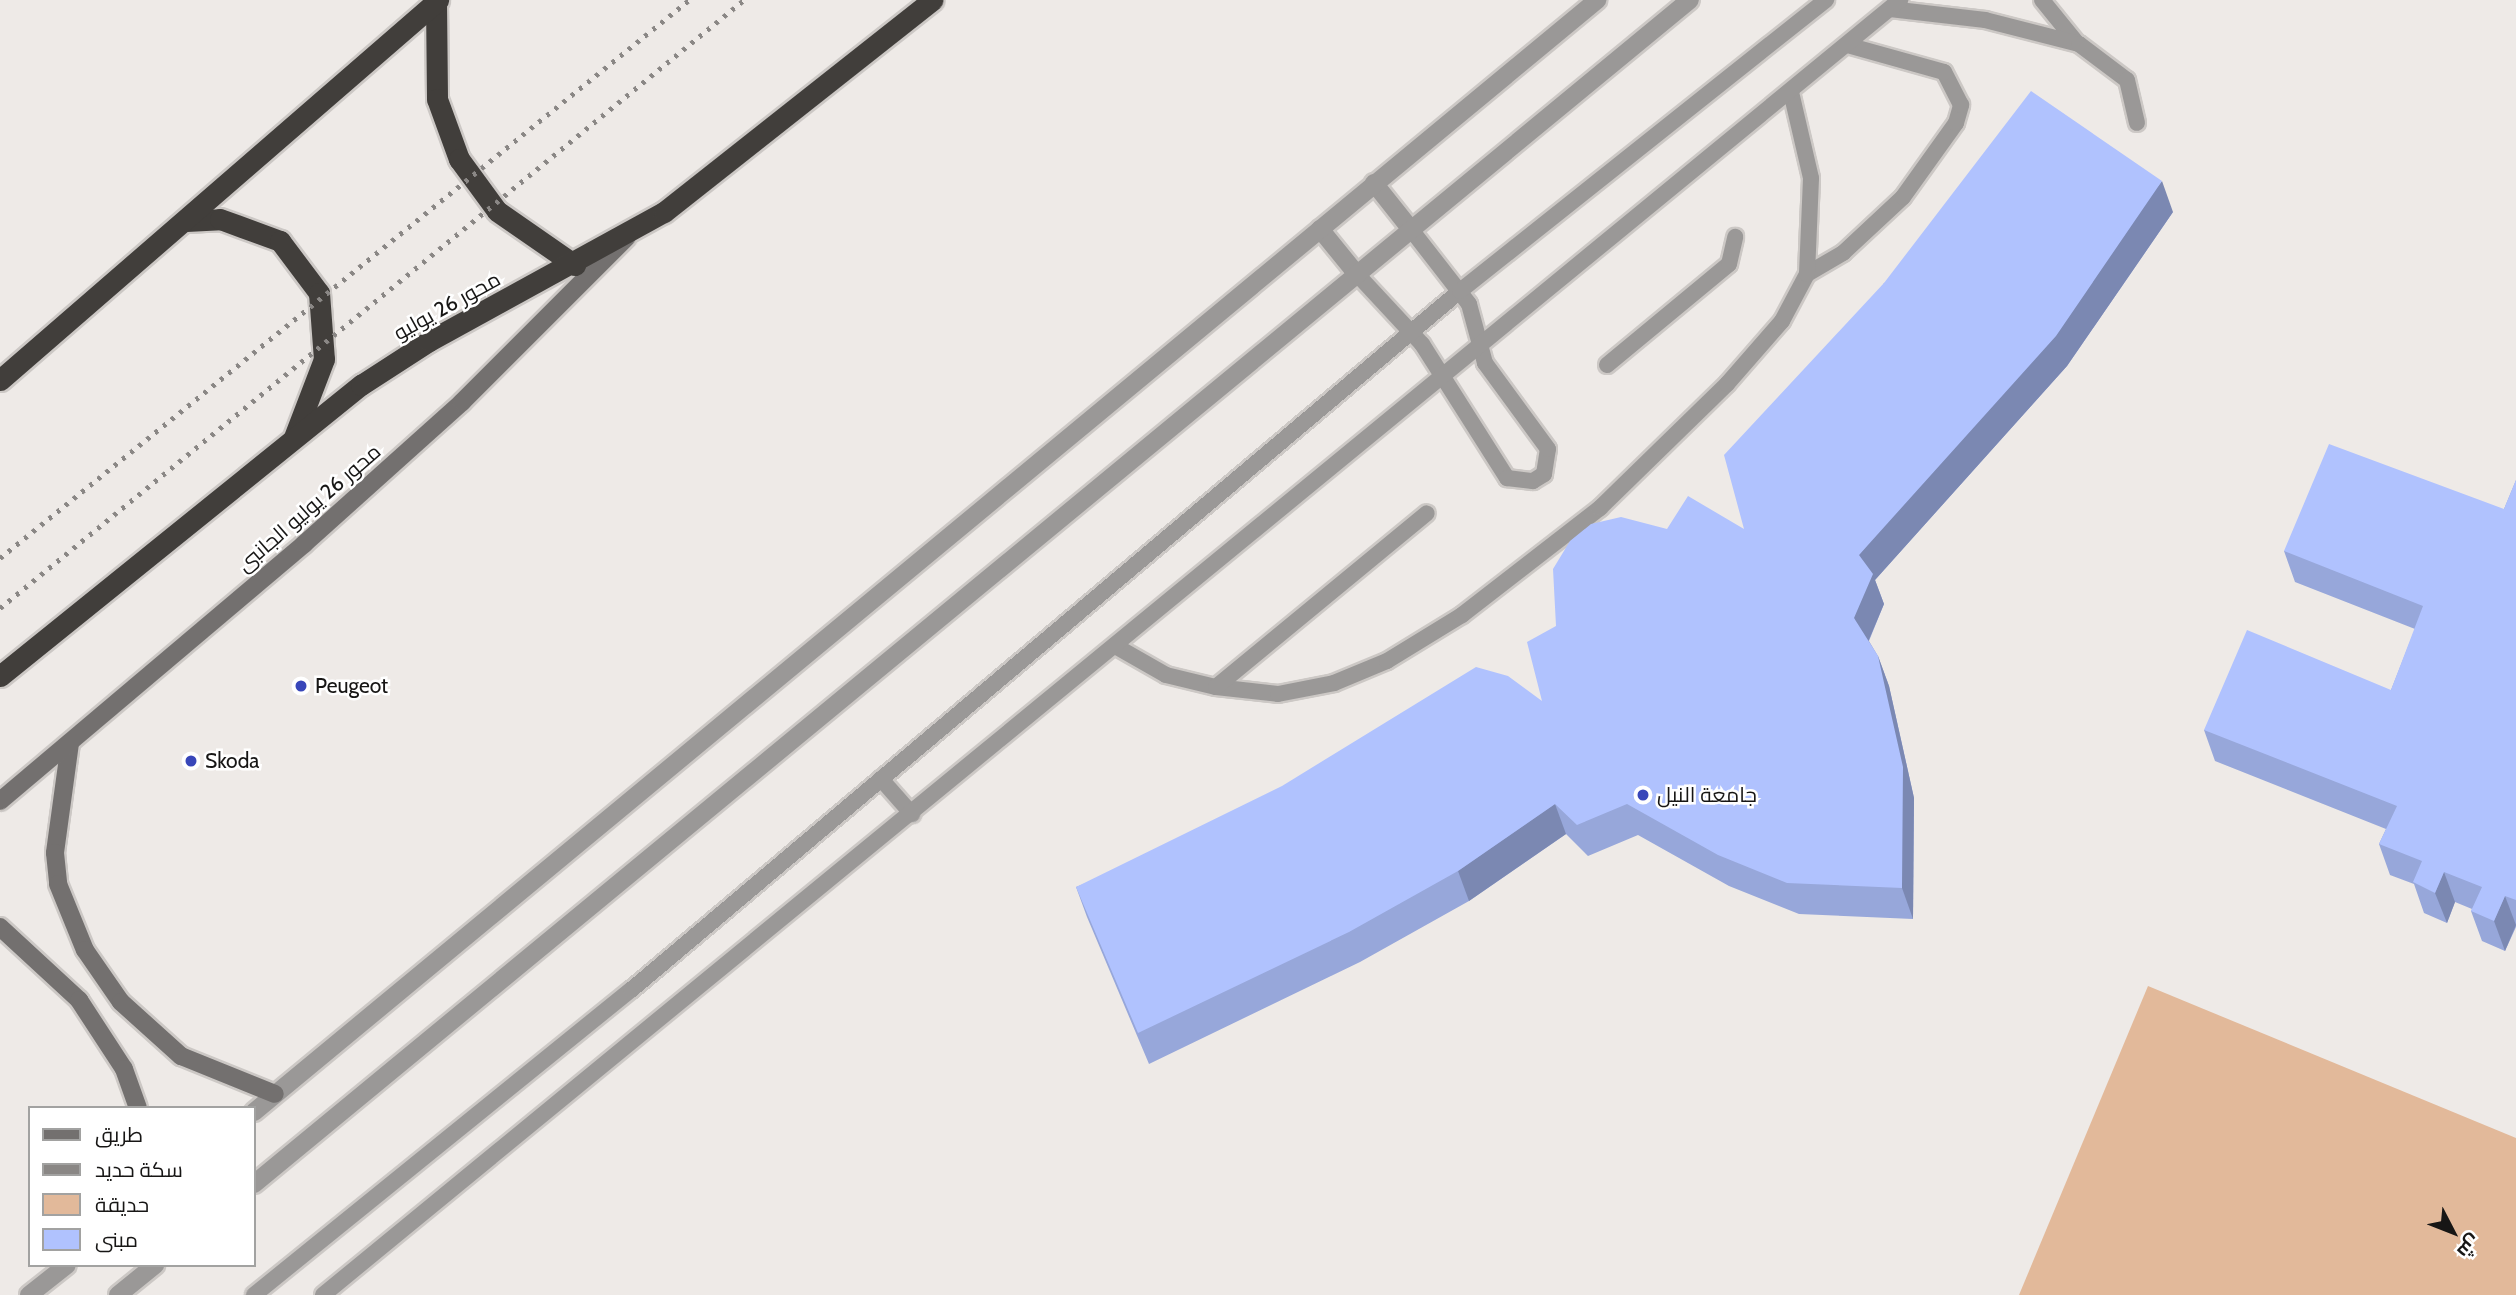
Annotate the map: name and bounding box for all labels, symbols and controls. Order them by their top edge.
street label: محور 26 يوليو [389,266,505,346]
street label: محور 26 يوليو الجانبى [232,439,386,577]
place label: Peugeot [315,673,388,699]
marker: Peugeot [293,678,309,694]
place label: Skoda [205,748,259,774]
marker: Skoda [183,753,199,769]
place label: جامعة النيل [1657,782,1757,808]
marker: جامعة النيل [1635,787,1651,803]
legend [28,1106,256,1267]
text: طريق [95,1122,143,1147]
text: سكة حديد [95,1157,183,1182]
text: حديقة [95,1192,149,1217]
north arrow [2418,1197,2488,1267]
text: مبنى [95,1227,138,1252]
text: ش [2452,1230,2486,1263]

